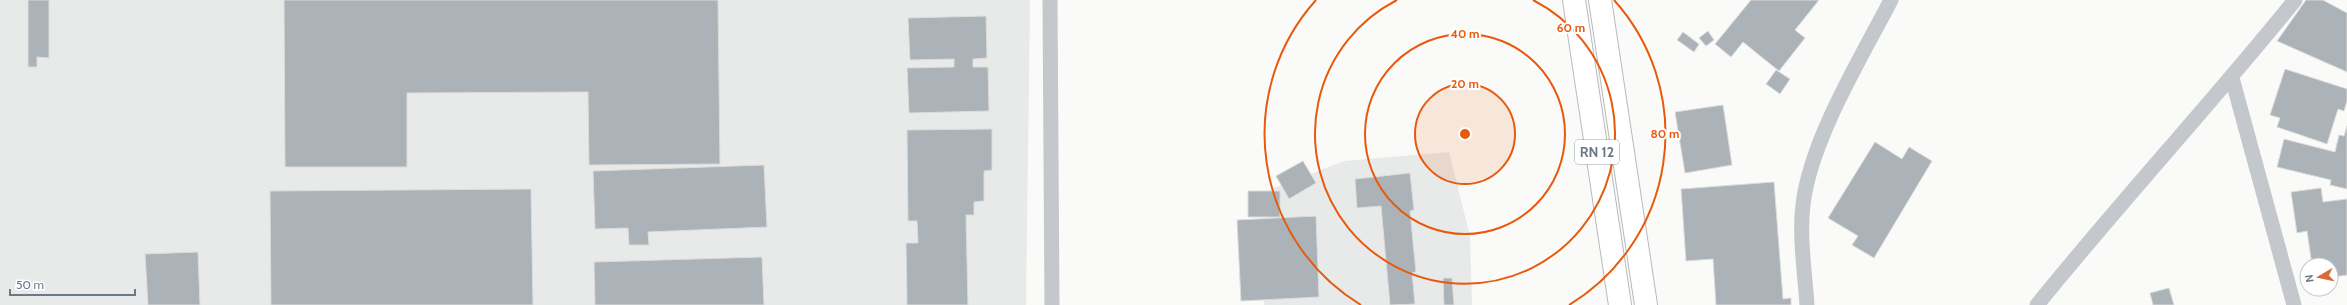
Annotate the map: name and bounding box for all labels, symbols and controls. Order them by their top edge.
text: 60 m [1557,20,1585,35]
text: 40 m [1450,26,1480,41]
text: 20 m [1451,76,1479,91]
text: 80 m [1651,126,1679,141]
centre of rings [1458,127,1472,141]
road number: RN 12 [1575,140,1619,164]
north arrow [2299,257,2339,297]
scale bar [10,271,135,297]
text: N [2302,274,2317,284]
text: 50 m [16,277,44,292]

